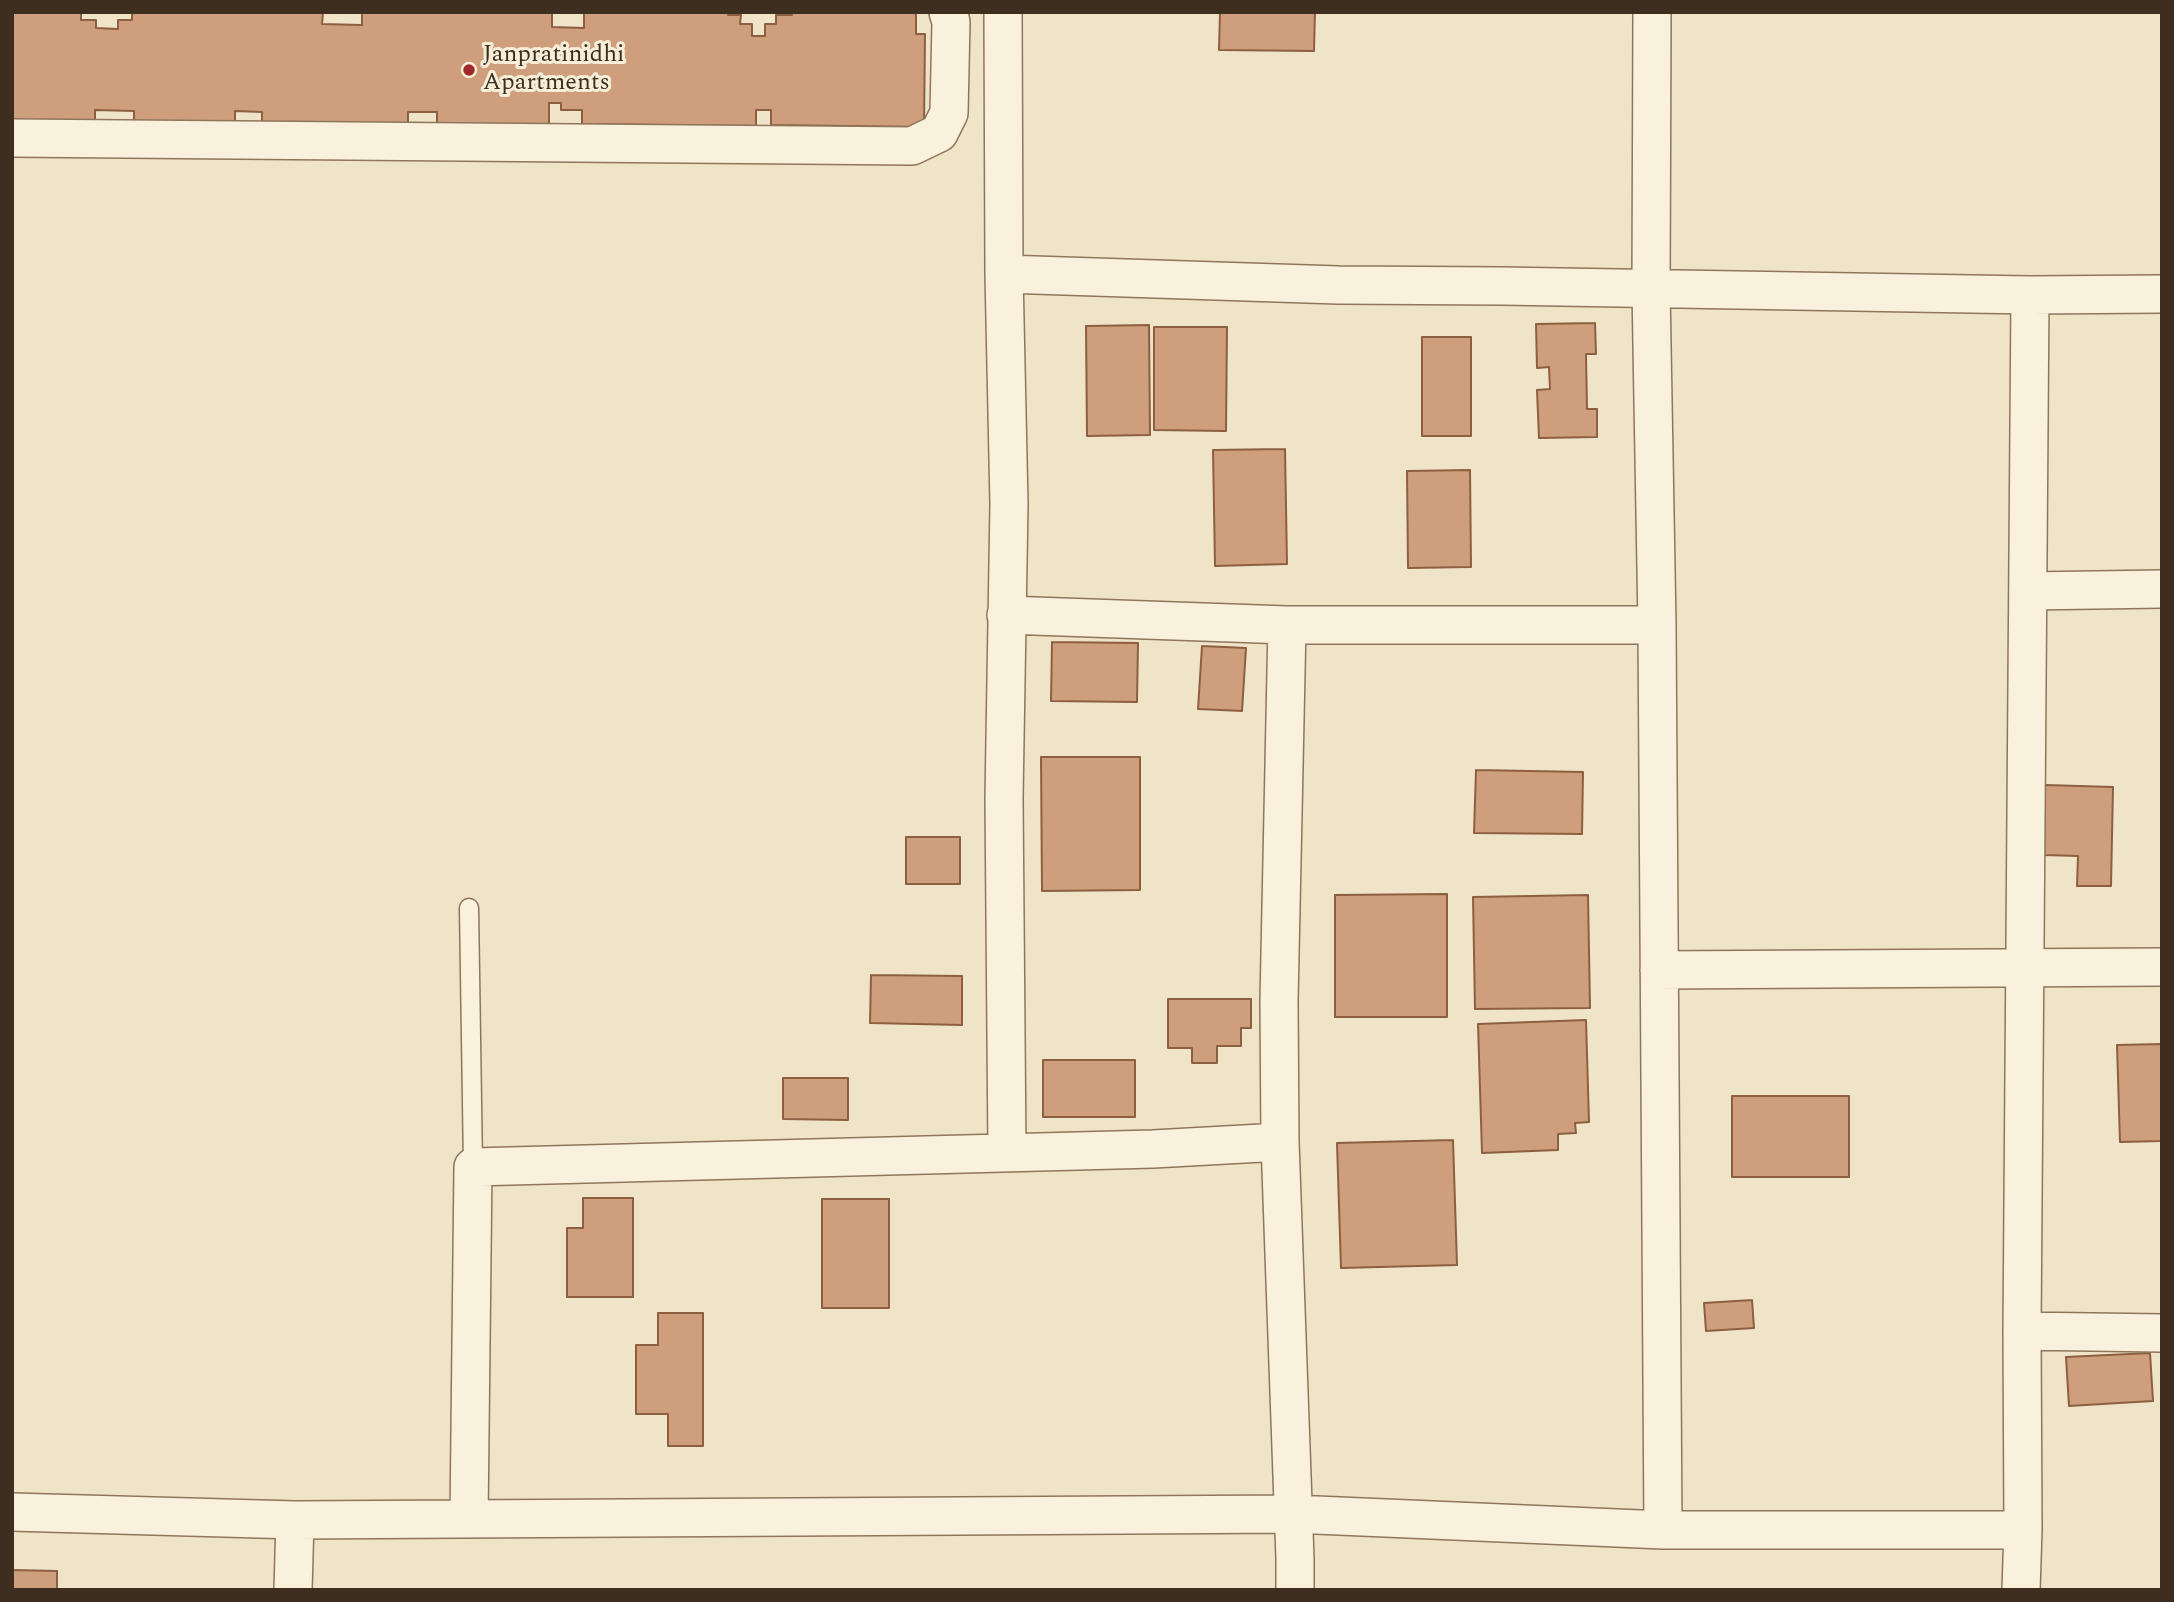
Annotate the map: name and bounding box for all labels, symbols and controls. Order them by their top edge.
place label: Janpratinidhi Apartments [483,42,625,98]
marker: Janpratinidhi Apartments [461,62,477,78]

